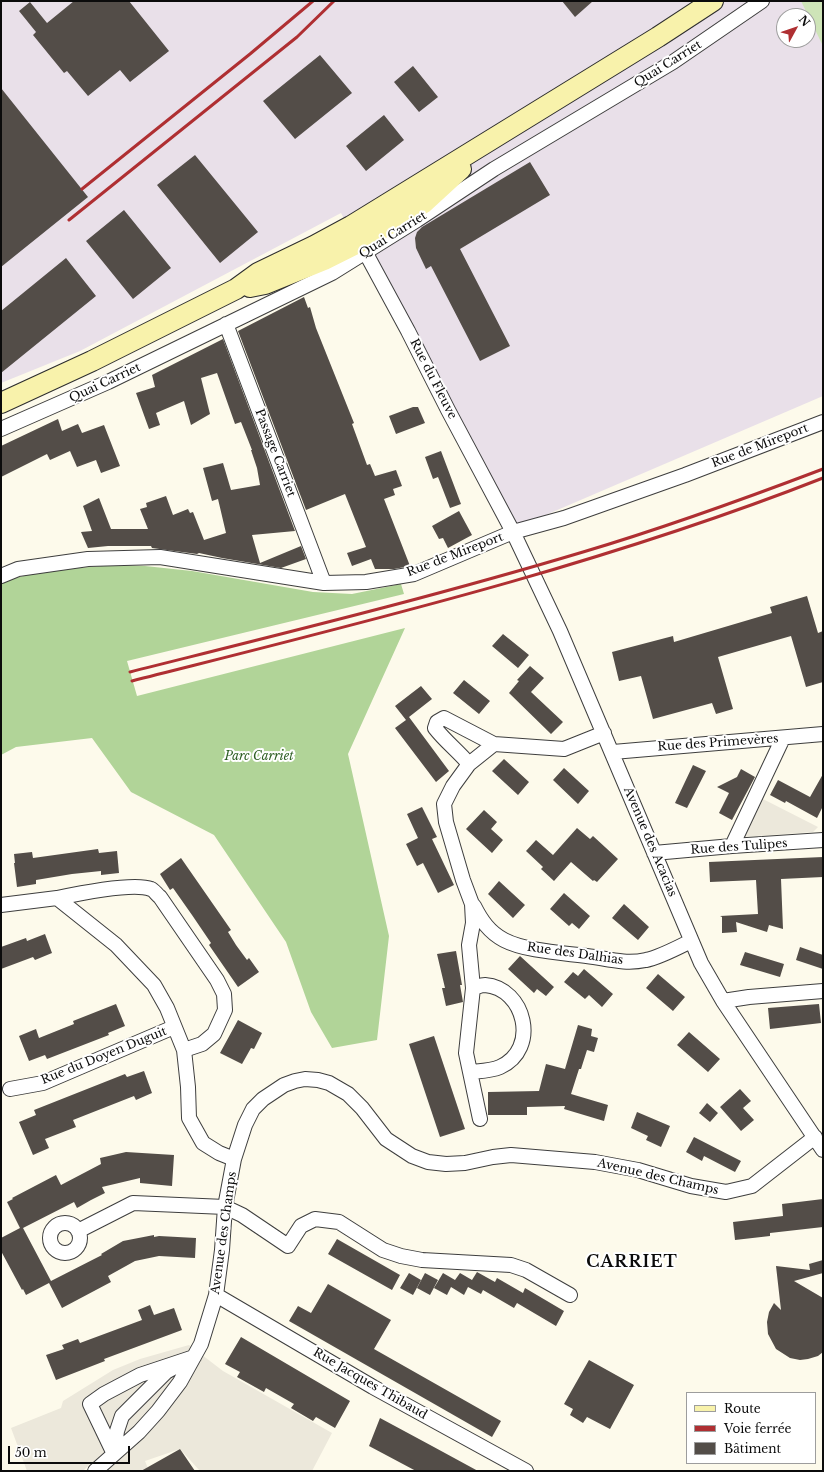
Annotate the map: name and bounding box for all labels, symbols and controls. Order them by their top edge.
north arrow [776,8,816,48]
text: N [796,12,813,29]
street label: Quai Carriet [632,38,704,90]
street label: Quai Carriet [357,209,429,261]
street label: Rue du Fleuve [407,336,459,422]
street label: Quai Carriet [67,360,143,406]
street label: Passage Carriet [252,407,298,499]
street label: Rue de Mireport [710,421,810,471]
street label: Rue de Mireport [405,530,505,580]
street label: Rue des Primevères [657,732,779,754]
park label: Parc Carriet [224,750,294,764]
street label: Avenue des Acacias [620,785,680,899]
street label: Rue des Tulipes [690,836,788,858]
street label: Rue des Dalhias [526,940,624,968]
street label: Rue du Doyen Duguit [39,1024,169,1088]
street label: Avenue des Champs [596,1156,720,1198]
street label: Avenue des Champs [208,1171,240,1295]
district label: CARRIET [586,1252,678,1272]
street label: Rue Jacques Thibaud [310,1345,430,1423]
legend [686,1392,816,1464]
text: Route [724,1401,761,1416]
text: Voie ferrée [724,1421,791,1436]
scale bar [10,1438,132,1464]
text: Bâtiment [724,1441,781,1456]
text: 50 m [15,1445,47,1460]

